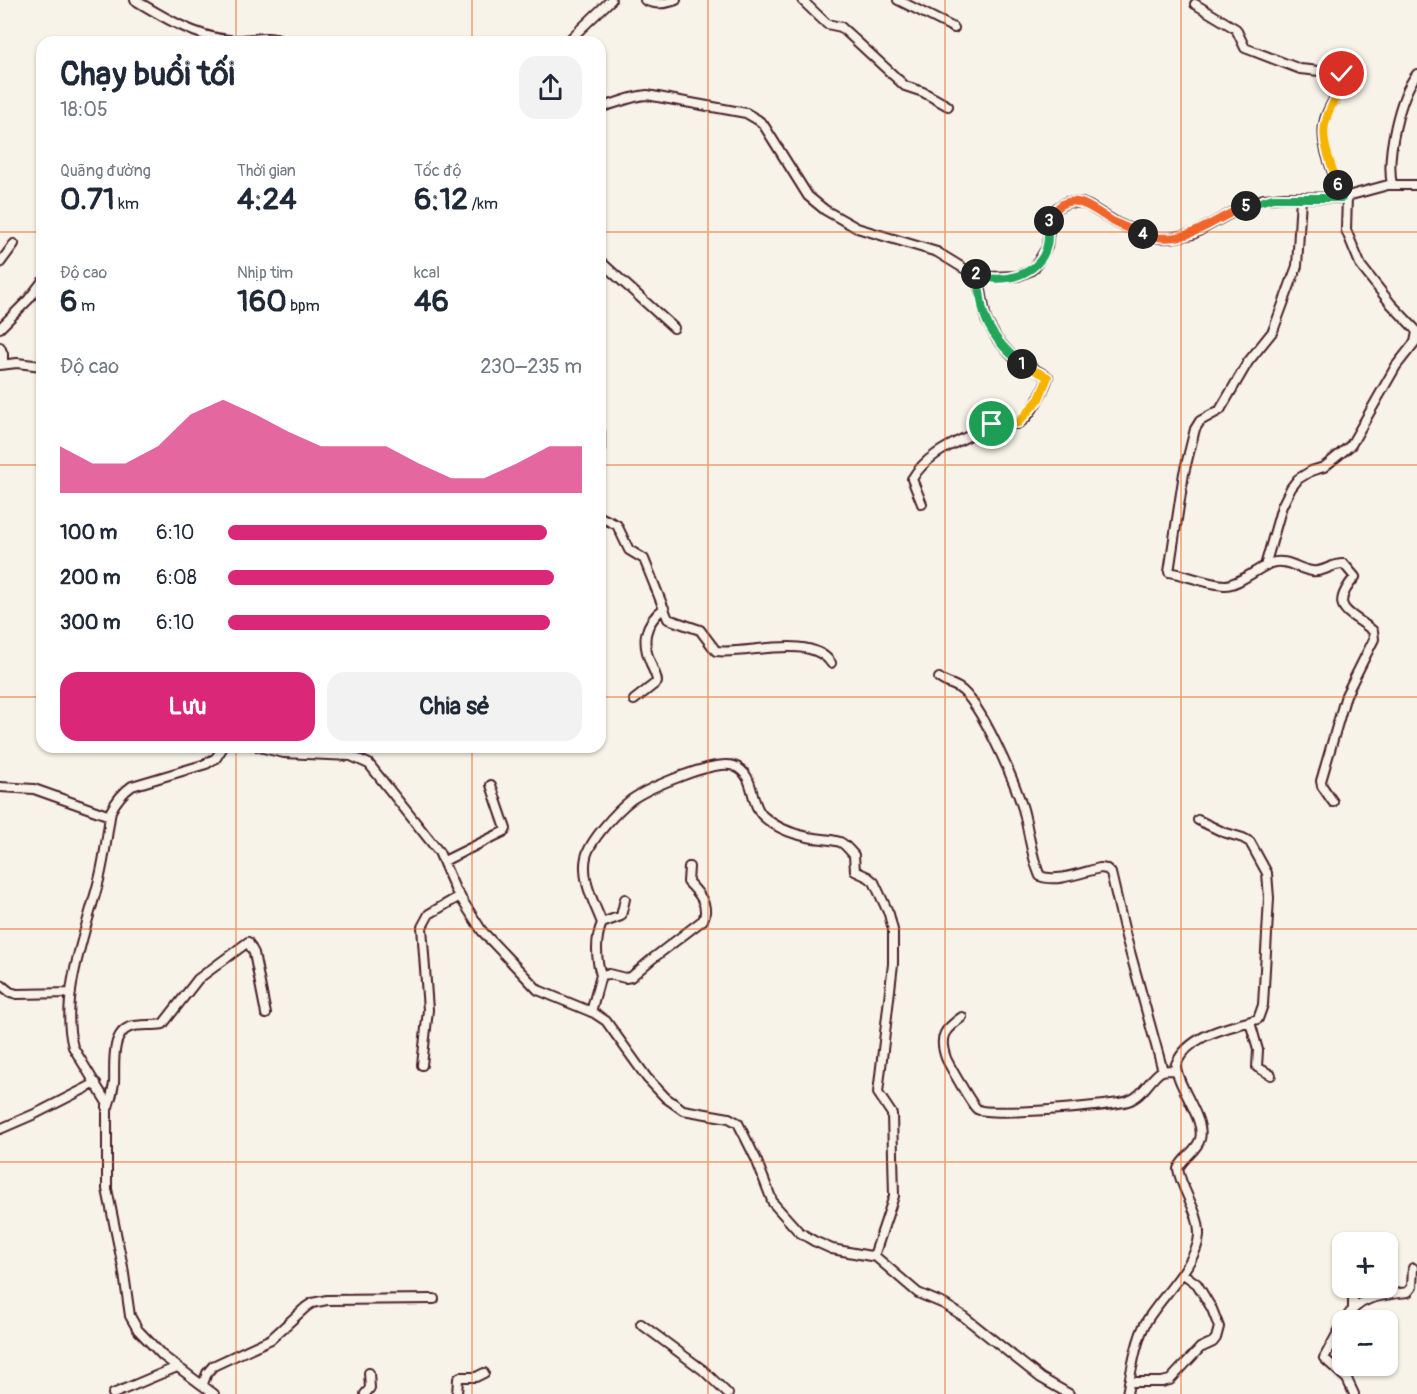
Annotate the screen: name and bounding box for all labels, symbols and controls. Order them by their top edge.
pin [1316,48,1367,99]
text: Chạy buổi tối [60,54,235,95]
button: share [519,56,582,119]
icon: check [1325,57,1358,90]
text: 18:05 [60,97,108,122]
text: Quãng đường [60,161,151,181]
text: Thời gian [237,161,296,181]
text: Tốc độ [414,161,462,181]
pin: 6 [1323,170,1353,200]
text: 6 [1333,175,1343,195]
text: 0.71 [60,181,115,218]
text: 4:24 [237,181,297,218]
text: 6:12 [414,181,468,218]
pin: 5 [1231,191,1261,221]
text: km [115,194,139,214]
text: /km [468,194,498,214]
text: 5 [1242,196,1250,216]
pin: 3 [1034,206,1064,236]
text: 3 [1045,211,1053,231]
pin: 4 [1128,219,1158,249]
text: 4 [1138,224,1148,244]
pin: 2 [961,259,991,289]
text: Độ cao [60,263,107,283]
text: Nhịp tim [237,263,293,283]
text: kcal [414,263,440,283]
text: 2 [972,264,980,284]
text: 6 [60,283,77,320]
text: 160 [237,283,287,320]
text: 46 [414,283,449,320]
text: m [77,296,95,316]
text: bpm [287,296,320,316]
pin: 1 [1007,349,1037,379]
text: Độ cao [60,354,119,379]
text: 230–235 m [480,354,582,379]
text: 1 [1019,354,1025,374]
pin [966,398,1017,449]
icon: arrive [975,407,1008,440]
text: 100 m [60,520,117,545]
text: 6:10 [156,520,194,545]
text: 200 m [60,565,121,590]
text: 6:08 [156,565,197,590]
text: 300 m [60,610,121,635]
text: 6:10 [156,610,194,635]
button: Lưu [60,672,315,741]
button: Chia sẻ [327,672,582,741]
map controls [1332,1232,1398,1376]
button: + [1332,1232,1398,1298]
button: − [1332,1310,1398,1376]

